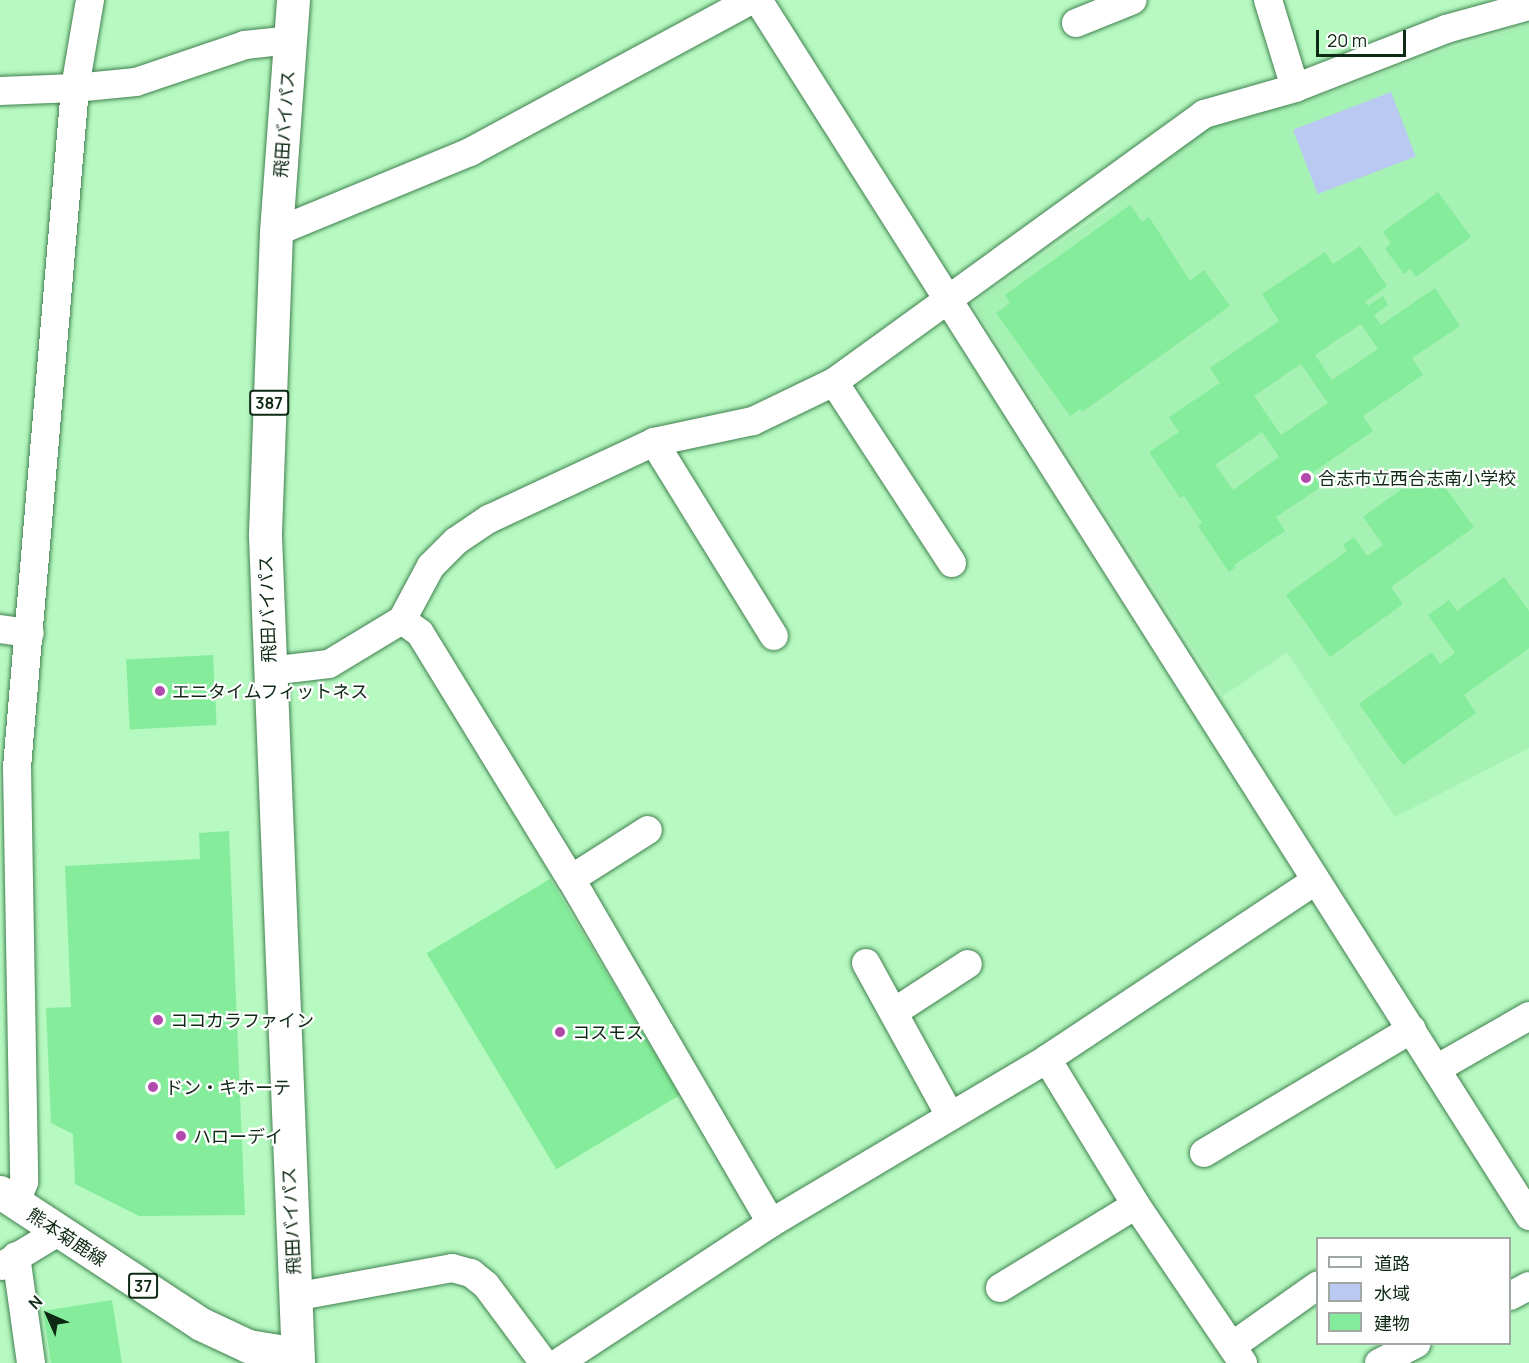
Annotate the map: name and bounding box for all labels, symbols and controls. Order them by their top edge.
scale bar [1319,18,1409,56]
text: 20 m [1327,28,1367,52]
street label: 飛田バイパス [269,69,299,179]
road number: 387 [248,390,290,416]
place label: 合志市立西合志南小学校 [1318,467,1516,489]
marker: 合志市立西合志南小学校 [1299,471,1313,485]
street label: 飛田バイパス [254,555,280,663]
place label: エニタイムフィットネス [172,680,370,702]
marker: エニタイムフィットネス [153,684,167,698]
place label: ココカラファイン [170,1009,314,1031]
marker: ココカラファイン [151,1013,165,1027]
place label: コスモス [572,1021,644,1043]
marker: コスモス [553,1025,567,1039]
place label: ドン・キホーテ [165,1076,291,1098]
marker: ドン・キホーテ [146,1080,160,1094]
place label: ハローデイ [193,1125,283,1147]
marker: ハローデイ [174,1129,188,1143]
street label: 飛田バイパス [277,1167,305,1275]
street label: 熊本菊鹿線 [23,1203,111,1271]
legend [1316,1237,1511,1345]
text: 道路 [1374,1251,1410,1275]
road number: 37 [128,1273,158,1299]
text: 水域 [1374,1281,1410,1305]
north arrow [18,1285,78,1345]
text: N [23,1290,47,1314]
text: 建物 [1374,1311,1410,1335]

